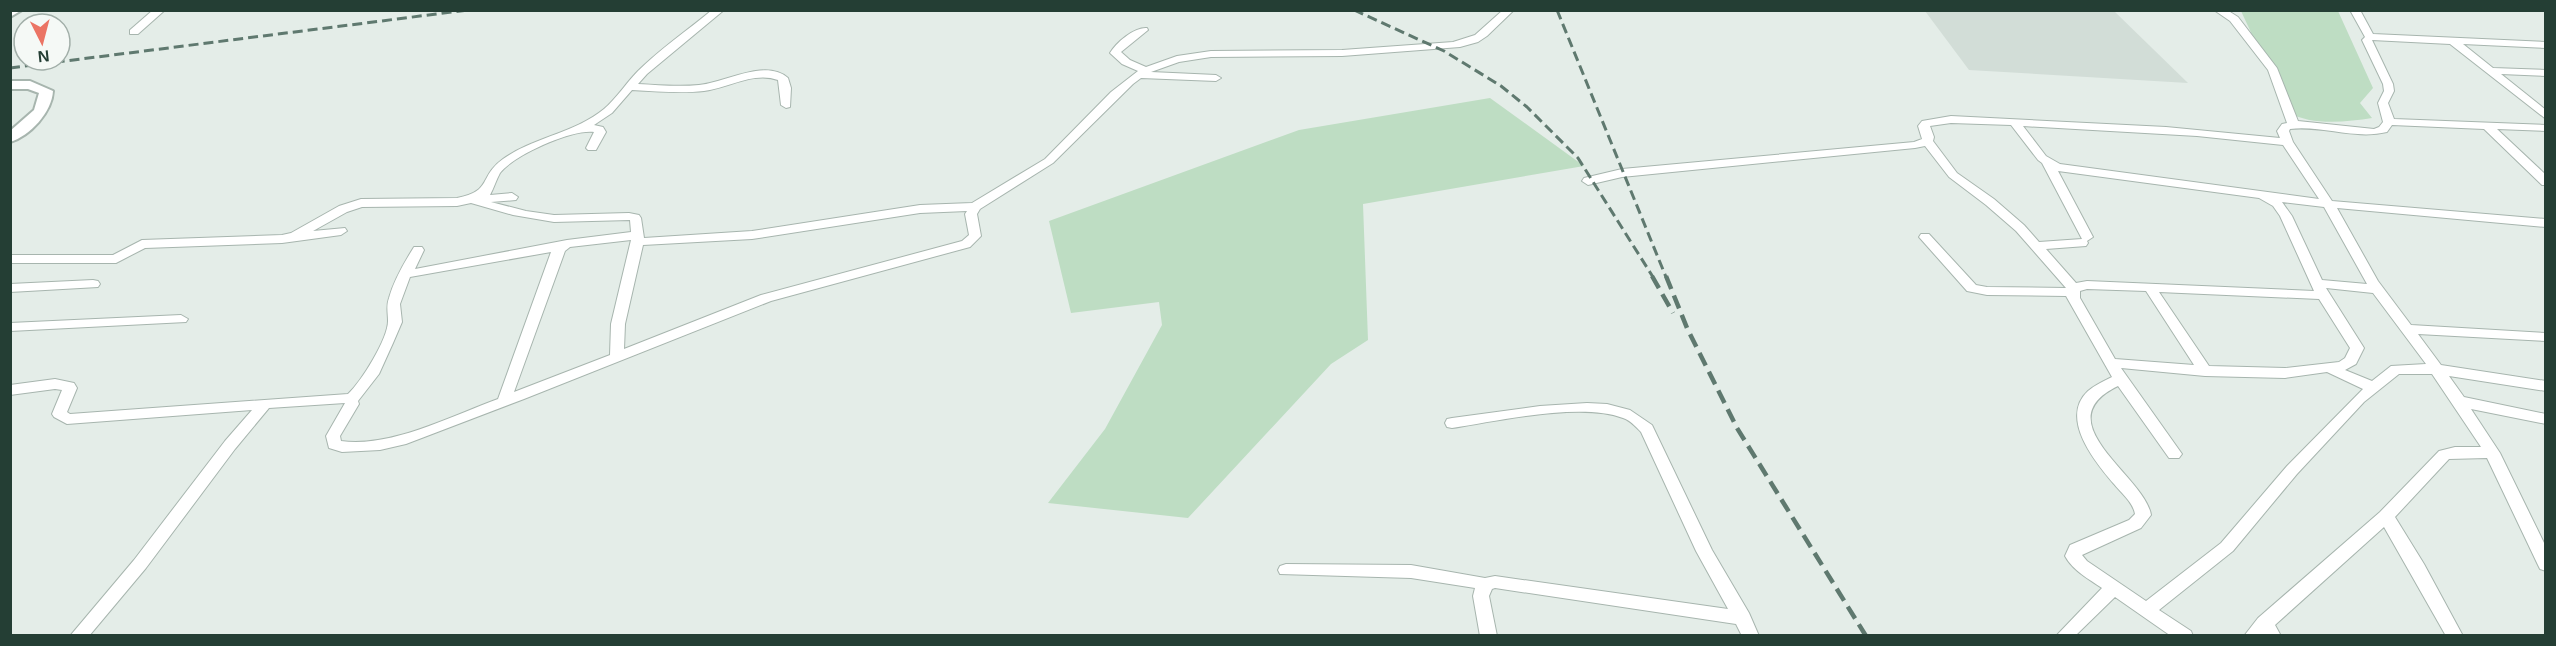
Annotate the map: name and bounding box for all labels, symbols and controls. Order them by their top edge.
north arrow [12,12,72,72]
text: N [37,47,50,65]

